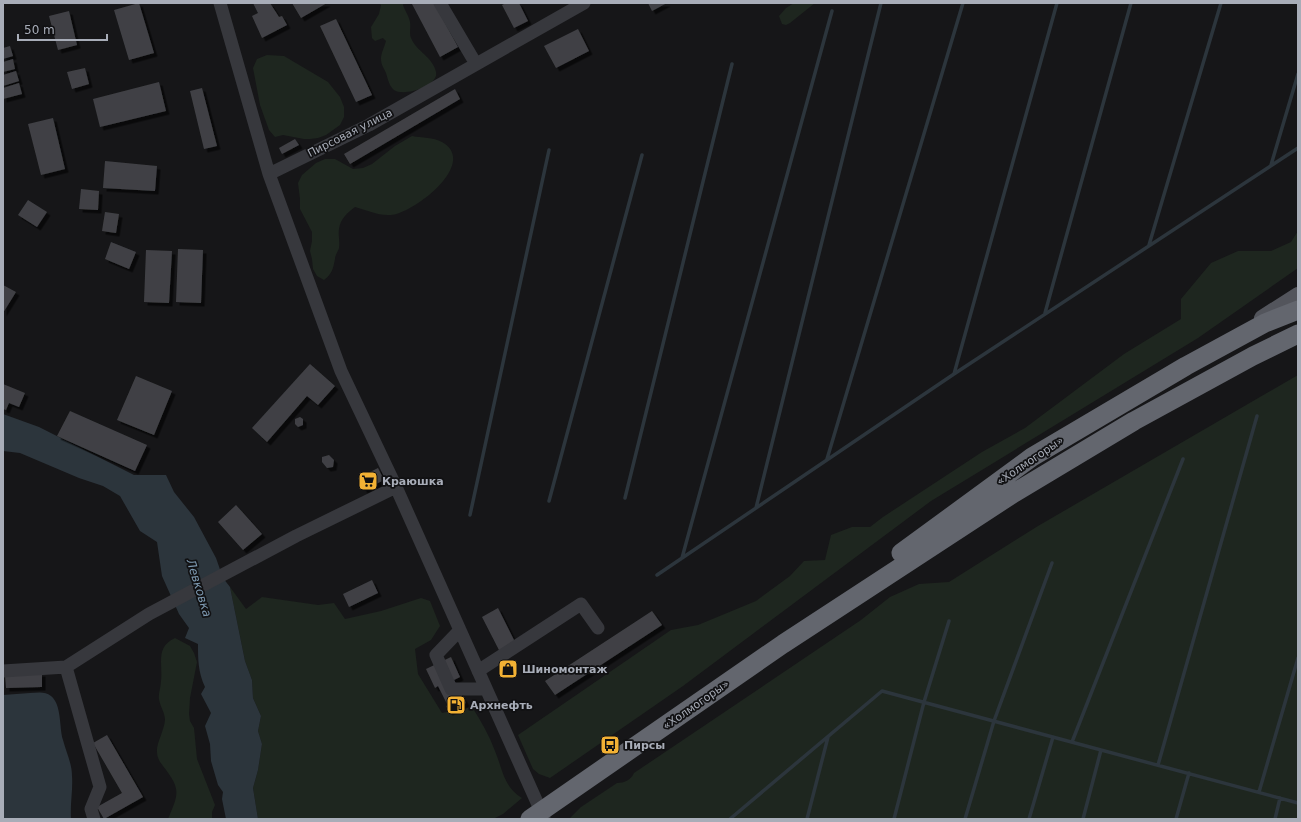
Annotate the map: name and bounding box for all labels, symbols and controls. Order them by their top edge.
scale bar [18,16,107,42]
text: 50 m [24,23,55,37]
street label: Пирсовая улица [305,106,395,160]
street label: «Холмогоры» [994,434,1066,488]
supermarket icon: Краюшка [357,470,379,492]
place label: Краюшка [382,475,444,488]
water label: Левковка [183,556,214,619]
shop icon: Шиномонтаж [497,658,519,680]
place label: Шиномонтаж [522,663,607,676]
street label: «Холмогоры» [660,677,732,733]
fuel station icon: Архнефть [445,694,467,716]
place label: Архнефть [470,699,533,712]
bus stop icon: Пирсы [599,734,621,756]
place label: Пирсы [624,739,665,752]

